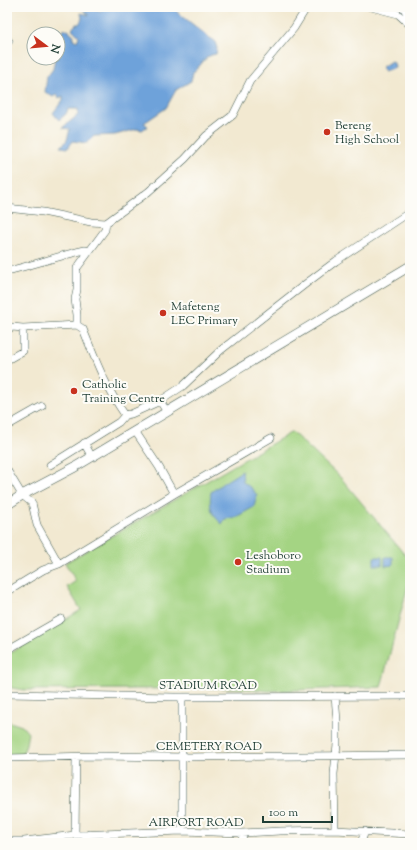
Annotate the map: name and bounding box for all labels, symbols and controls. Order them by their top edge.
north arrow [26,26,66,66]
text: N [46,41,64,55]
place label: Bereng High School [335,117,400,149]
marker: Bereng High School [322,127,332,137]
place label: Mafeteng LEC Primary [171,298,238,330]
marker: Mafeteng LEC Primary [158,308,168,318]
place label: Catholic Training Centre [82,376,165,408]
marker: Catholic Training Centre [69,386,79,396]
place label: Leshoboro Stadium [246,547,302,579]
marker: Leshoboro Stadium [233,557,243,567]
street label: STADIUM ROAD [159,677,257,695]
street label: CEMETERY ROAD [156,738,262,756]
scale bar [263,798,332,824]
text: 100 m [269,804,298,822]
street label: AIRPORT ROAD [148,814,244,832]

